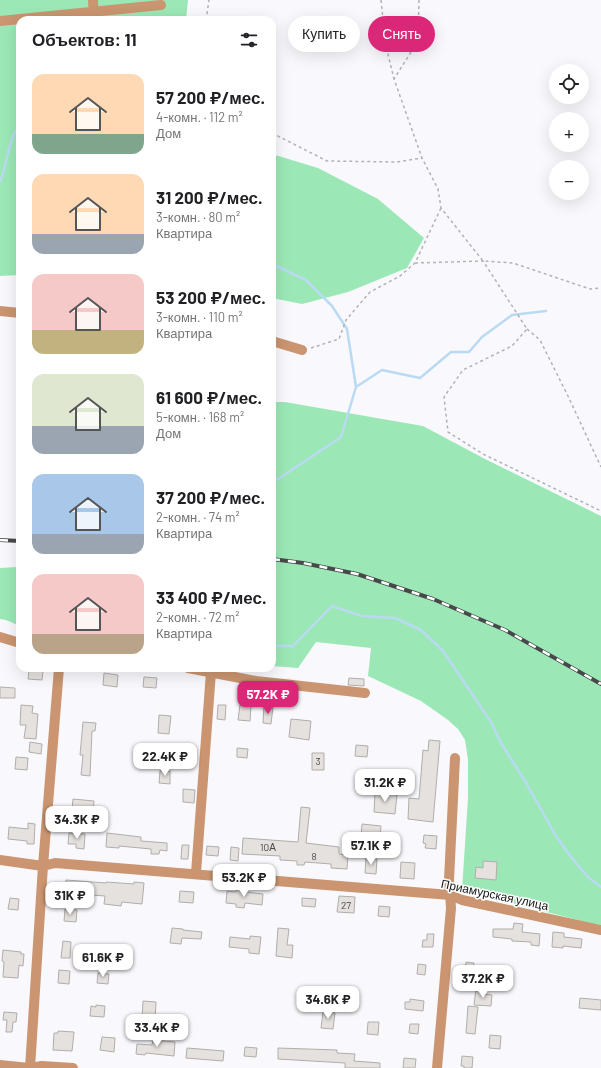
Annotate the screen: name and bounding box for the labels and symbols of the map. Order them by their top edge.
pin: 57.2K ₽ [231,681,305,715]
pin: 22.4K ₽ [128,743,202,777]
house number: 3 [315,755,321,767]
pin: 31.2K ₽ [348,769,422,803]
pin: 34.3K ₽ [40,806,114,840]
pin: 57.1K ₽ [334,832,408,866]
house number: 10А [260,841,276,853]
house number: 8 [311,850,317,862]
pin: 53.2K ₽ [207,864,281,898]
street label: Приамурская улица [440,876,550,913]
pin: 31K ₽ [42,882,98,916]
house number: 27 [341,899,351,911]
pin: 61.6K ₽ [66,944,140,978]
pin: 37.2K ₽ [446,965,520,999]
pin: 34.6K ₽ [291,986,365,1020]
pin: 33.4K ₽ [120,1014,194,1048]

